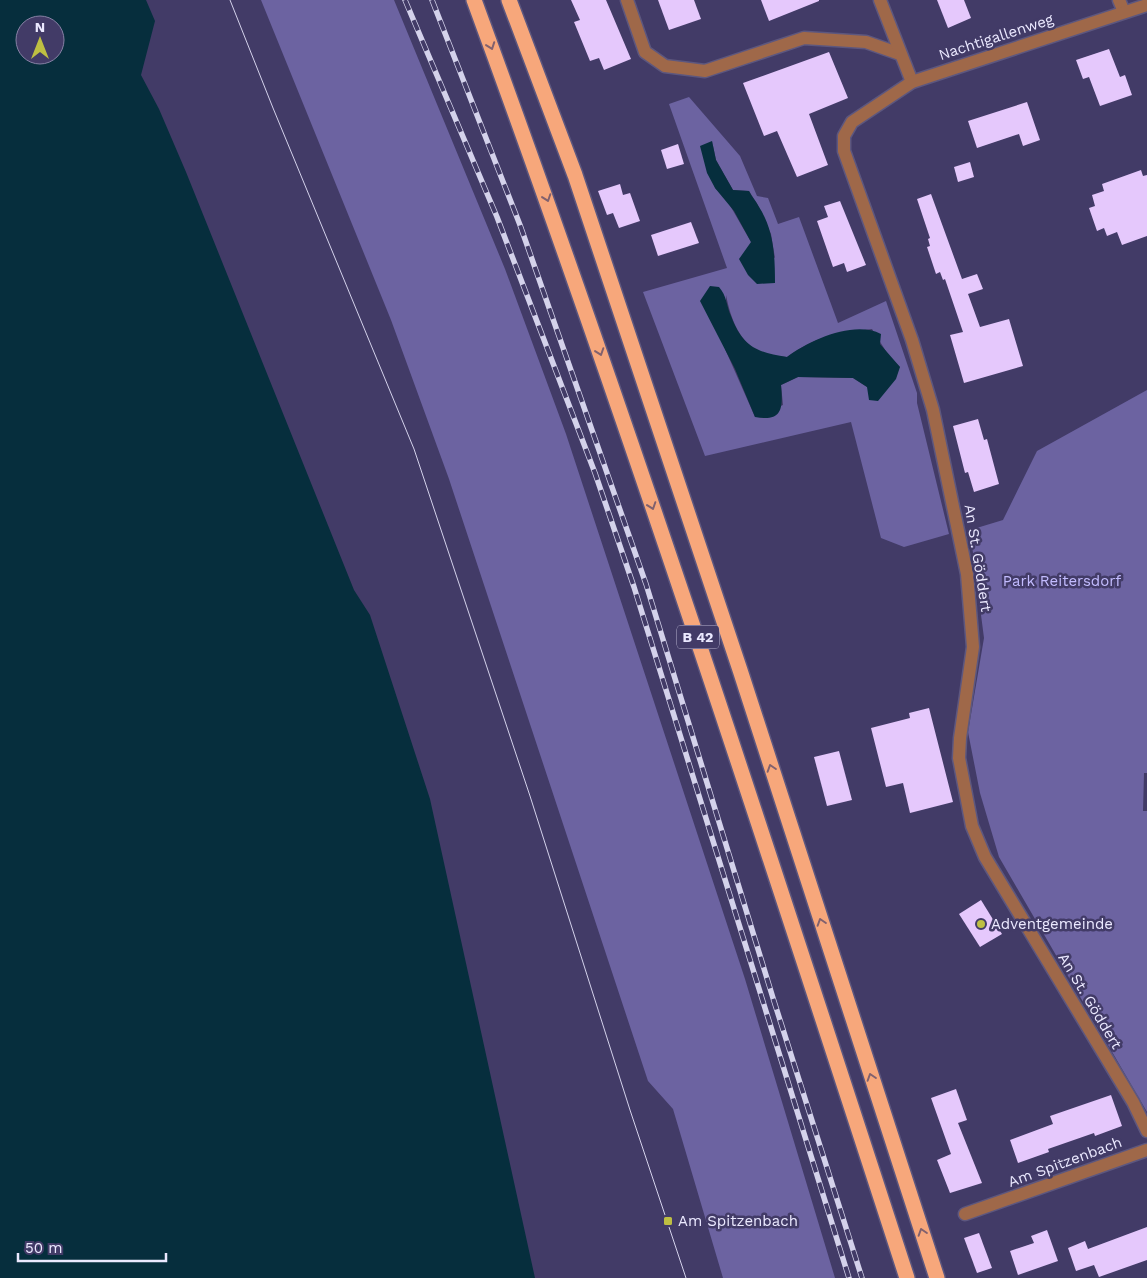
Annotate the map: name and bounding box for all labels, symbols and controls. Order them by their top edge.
street label: Nachtigallenweg [936,10,1056,64]
north arrow [15,15,65,65]
text: N [35,19,45,35]
one-way arrow [485,41,495,50]
one-way arrow [541,194,551,202]
one-way arrow [594,347,604,356]
one-way arrow [647,501,657,509]
street label: An St. Göddert [961,503,995,614]
park label: Park Reitersdorf [1003,572,1121,590]
road number: B 42 [677,626,719,649]
one-way arrow [767,764,777,773]
place label: Adventgemeinde [991,915,1113,933]
marker: Adventgemeinde [975,918,987,930]
one-way arrow [817,919,827,927]
street label: An St. Göddert [1054,950,1126,1053]
one-way arrow [867,1073,877,1082]
street label: Am Spitzenbach [1006,1133,1124,1191]
place label: Am Spitzenbach [678,1212,798,1230]
marker: Am Spitzenbach [662,1215,674,1227]
one-way arrow [917,1228,927,1236]
scale bar [18,1230,165,1262]
text: 50 m [25,1239,62,1257]

